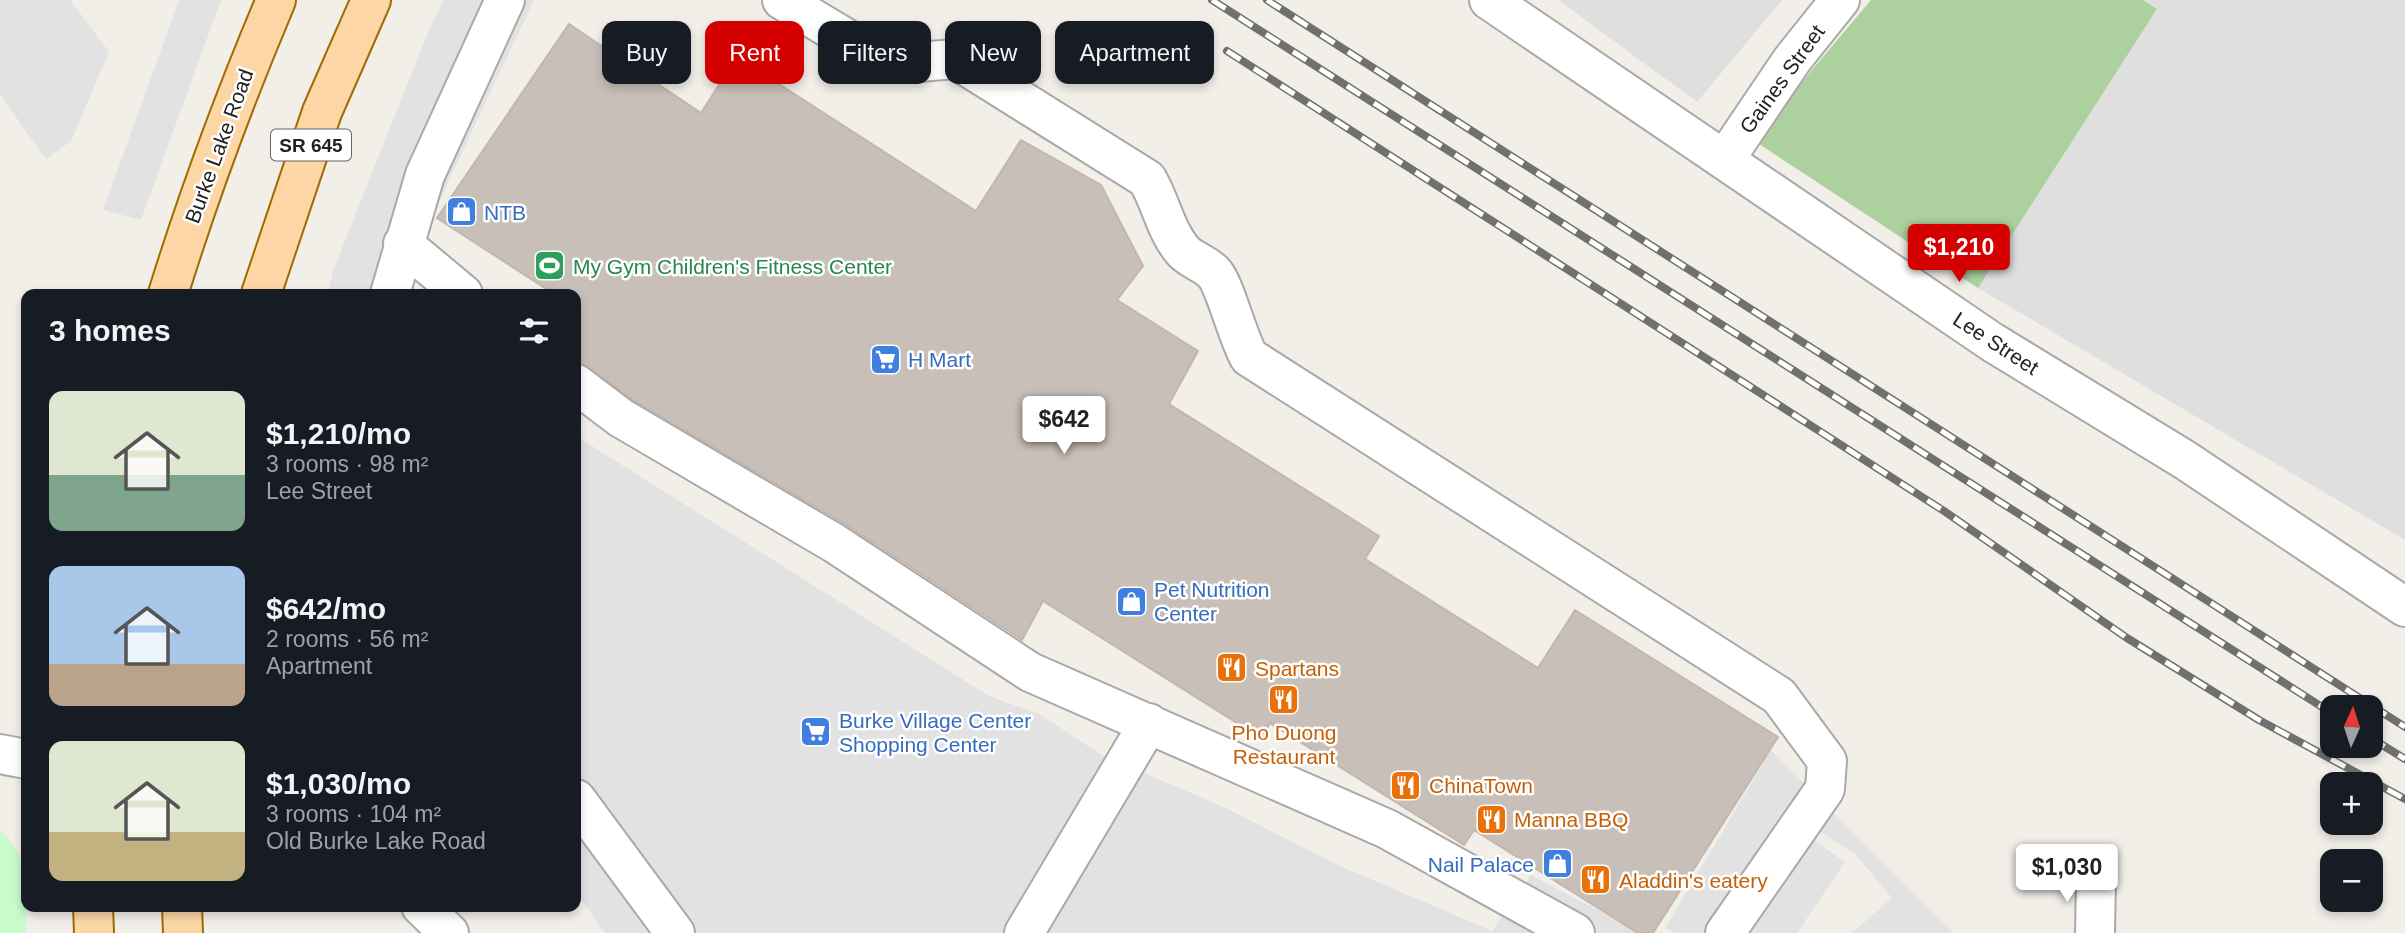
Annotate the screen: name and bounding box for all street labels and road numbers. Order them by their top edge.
street label: Gaines Street [1735,20,1829,138]
street label: Burke Lake Road [180,66,258,226]
road number: SR 645 [271,130,351,160]
street label: Lee Street [1949,307,2043,379]

